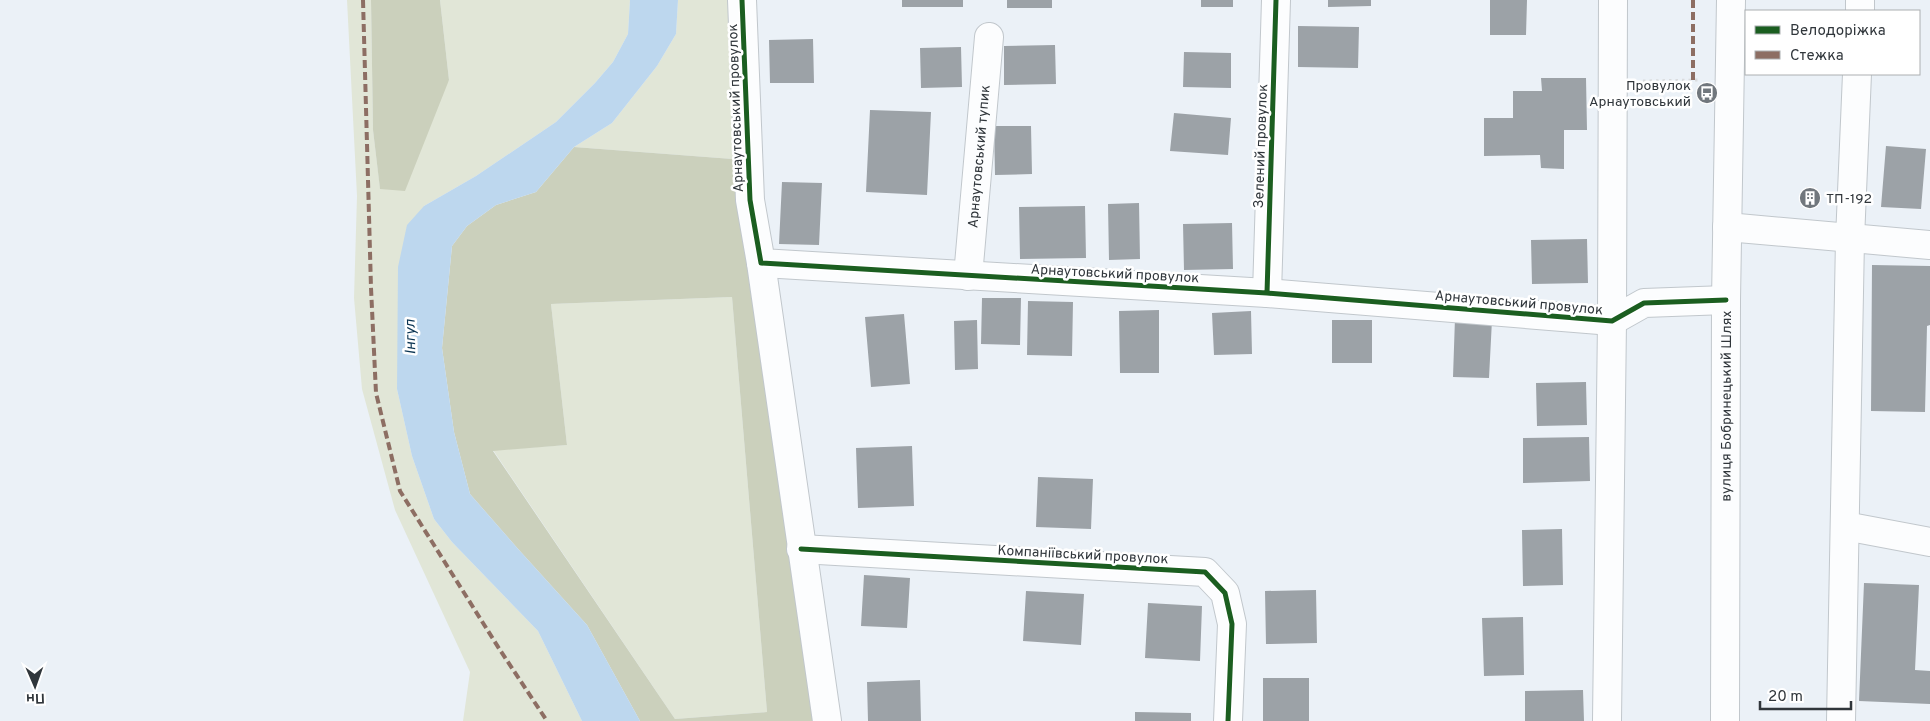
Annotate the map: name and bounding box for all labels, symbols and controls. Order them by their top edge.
legend [1745,10,1920,75]
text: Велодоріжка [1790,22,1886,41]
street label: Арнаутовський провулок [725,23,748,193]
text: Стежка [1790,47,1844,66]
place label: Провулок Арнаутовський [1589,78,1691,111]
bus stop icon: Провулок Арнаутовський [1695,81,1719,105]
street label: Арнаутовський тупик [965,84,995,229]
street label: Зелений провулок [1251,84,1272,209]
building icon: ТП-192 [1798,186,1822,210]
place label: ТП-192 [1826,191,1872,208]
street label: Арнаутовський провулок [1030,262,1200,287]
street label: Арнаутовський провулок [1434,288,1604,319]
street label: вулиця Бобринецький Шлях [1719,310,1736,502]
water label: Інгул [402,319,421,355]
street label: Компаніївський провулок [997,543,1169,568]
north arrow [10,661,60,711]
scale bar [1760,678,1851,710]
text: 20 m [1768,688,1803,707]
text: Пн [26,689,45,706]

